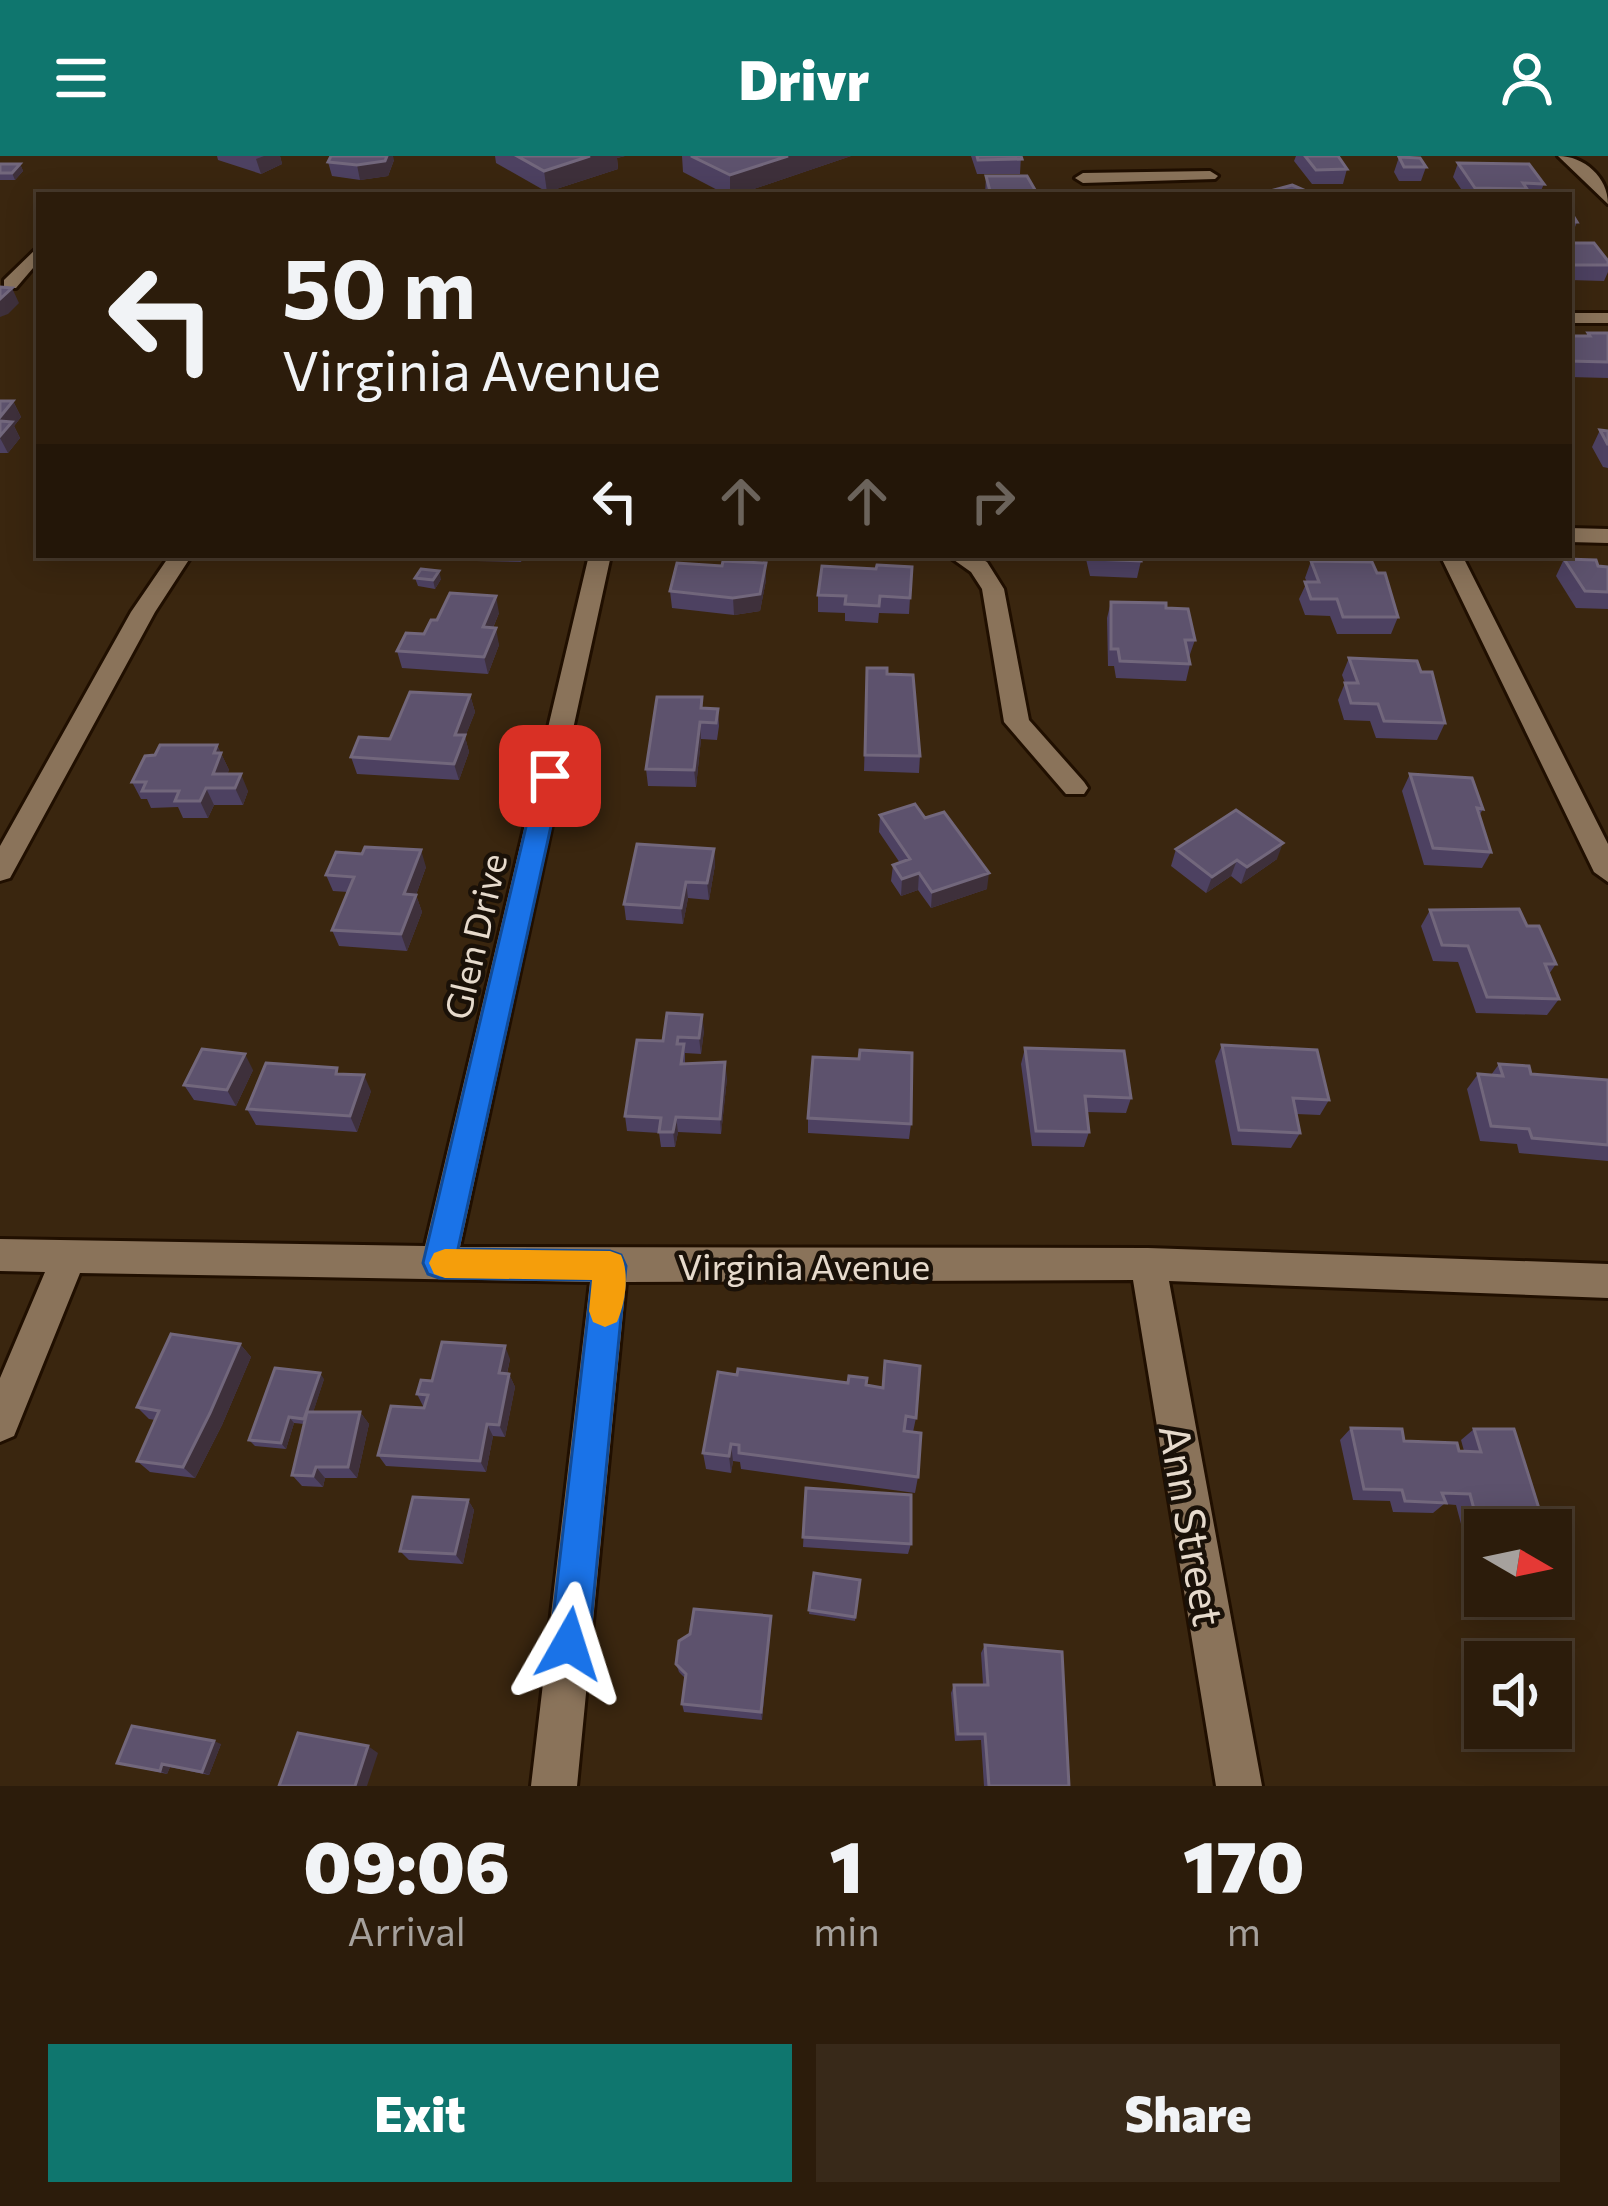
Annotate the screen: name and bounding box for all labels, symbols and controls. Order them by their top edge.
icon: menu [48,45,114,111]
text: Drivr [739,45,869,111]
icon: person [1494,45,1560,111]
text: 50 m [282,234,476,336]
icon: left [84,240,240,396]
text: Virginia Avenue [282,336,661,402]
icon: left [582,468,648,534]
icon: ahead [708,468,774,534]
icon: ahead [834,468,900,534]
icon: right [960,468,1026,534]
pin [499,725,601,827]
icon: arrive [517,743,583,809]
street label: Glen Drive [434,849,514,1023]
street label: Virginia Avenue [678,1243,930,1287]
street label: Ann Street [1150,1420,1236,1630]
north arrow [1464,1509,1572,1617]
map controls [1464,1509,1572,1749]
position arrow [506,1581,632,1707]
button: sound [1464,1641,1572,1749]
text: 09:06 [303,1820,510,1908]
text: 1 [830,1820,863,1908]
text: 170 [1183,1820,1305,1908]
text: Arrival [348,1906,466,1954]
text: min [813,1906,880,1954]
text: m [1227,1906,1261,1954]
button: Exit [48,2044,792,2182]
button: Share [816,2044,1560,2182]

